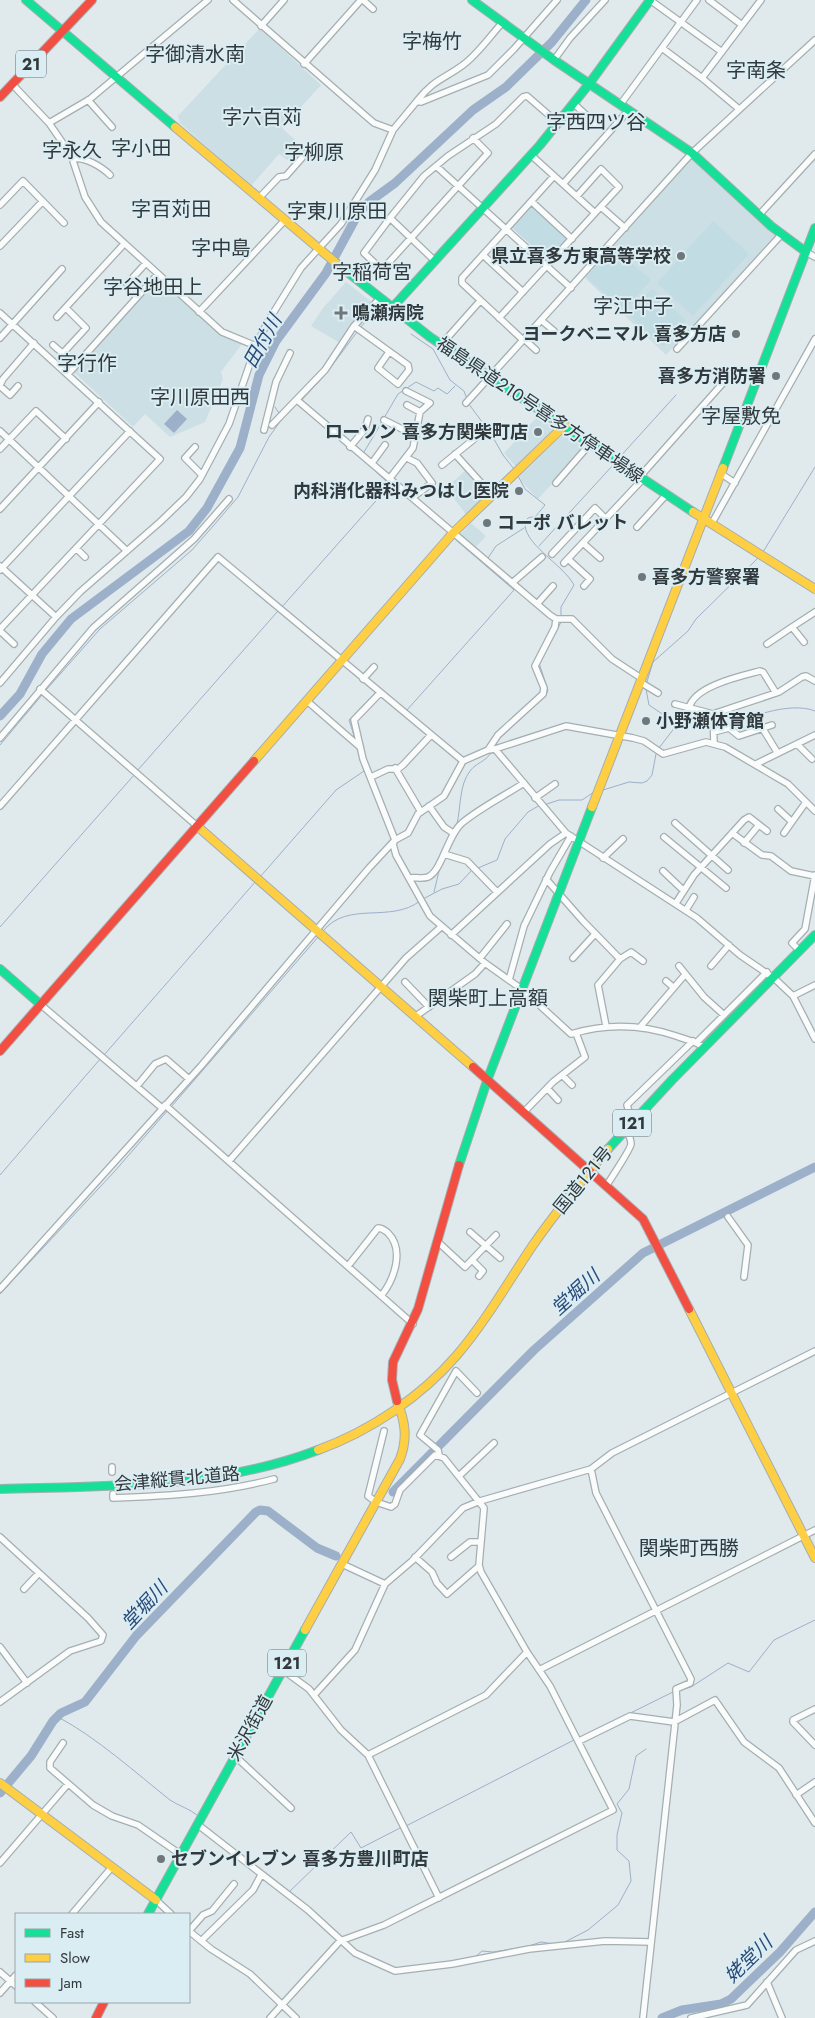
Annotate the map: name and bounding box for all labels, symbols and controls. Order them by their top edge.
district label: 字梅竹 [402,27,462,56]
district label: 字御清水南 [145,40,245,69]
road number: 21 [16,51,46,78]
district label: 字南条 [726,56,786,85]
district label: 字六百苅 [222,103,302,132]
district label: 字西四ツ谷 [546,108,646,137]
district label: 字小田 [111,134,171,163]
district label: 字永久 [42,136,102,165]
district label: 字柳原 [284,138,344,167]
district label: 字百苅田 [131,195,211,224]
district label: 字東川原田 [287,197,387,226]
district label: 字中島 [191,234,251,263]
place label: 県立喜多方東高等学校 [491,243,671,269]
marker: 県立喜多方東高等学校 [675,250,687,262]
district label: 字稲荷宮 [332,258,412,287]
district label: 字谷地田上 [103,273,203,302]
district label: 字江中子 [593,292,673,321]
place label: 鳴瀬病院 [352,300,424,326]
marker: 鳴瀬病院 [334,306,348,320]
water label: 田付川 [237,308,289,373]
place label: ヨークベニマル 喜多方店 [523,321,726,347]
marker: ヨークベニマル 喜多方店 [730,328,742,340]
street label: 福島県道210号喜多方停車場線 [431,331,649,489]
district label: 字行作 [57,349,117,378]
place label: 喜多方消防署 [658,363,766,389]
marker: 喜多方消防署 [770,370,782,382]
district label: 字川原田西 [150,383,250,412]
district label: 字屋敷免 [701,402,781,431]
place label: ローソン 喜多方関柴町店 [325,419,528,445]
marker: ローソン 喜多方関柴町店 [532,426,544,438]
place label: 内科消化器科みつはし医院 [293,478,509,504]
marker: 内科消化器科みつはし医院 [513,485,525,497]
place label: コーポ バレット [497,510,628,536]
marker: コーポ バレット [481,517,493,529]
place label: 喜多方警察署 [652,564,760,590]
marker: 喜多方警察署 [636,571,648,583]
place label: 小野瀬体育館 [656,708,764,734]
marker: 小野瀬体育館 [640,715,652,727]
district label: 関柴町上高額 [428,984,548,1013]
road number: 121 [613,1110,651,1136]
street label: 国道121号 [548,1141,618,1219]
water label: 堂堀川 [545,1262,607,1321]
street label: 会津縦貫北道路 [113,1461,241,1497]
district label: 関柴町西勝 [639,1534,739,1563]
water label: 堂堀川 [115,1574,175,1635]
road number: 121 [268,1650,306,1676]
street label: 米沢街道 [221,1690,279,1766]
place label: セブンイレブン 喜多方豊川町店 [171,1846,428,1872]
marker: セブンイレブン 喜多方豊川町店 [155,1853,167,1865]
legend [15,1913,190,2003]
text: Fast [60,1922,84,1944]
water label: 姥堂川 [718,1928,780,1989]
text: Slow [60,1947,91,1969]
text: Jam [58,1972,83,1994]

